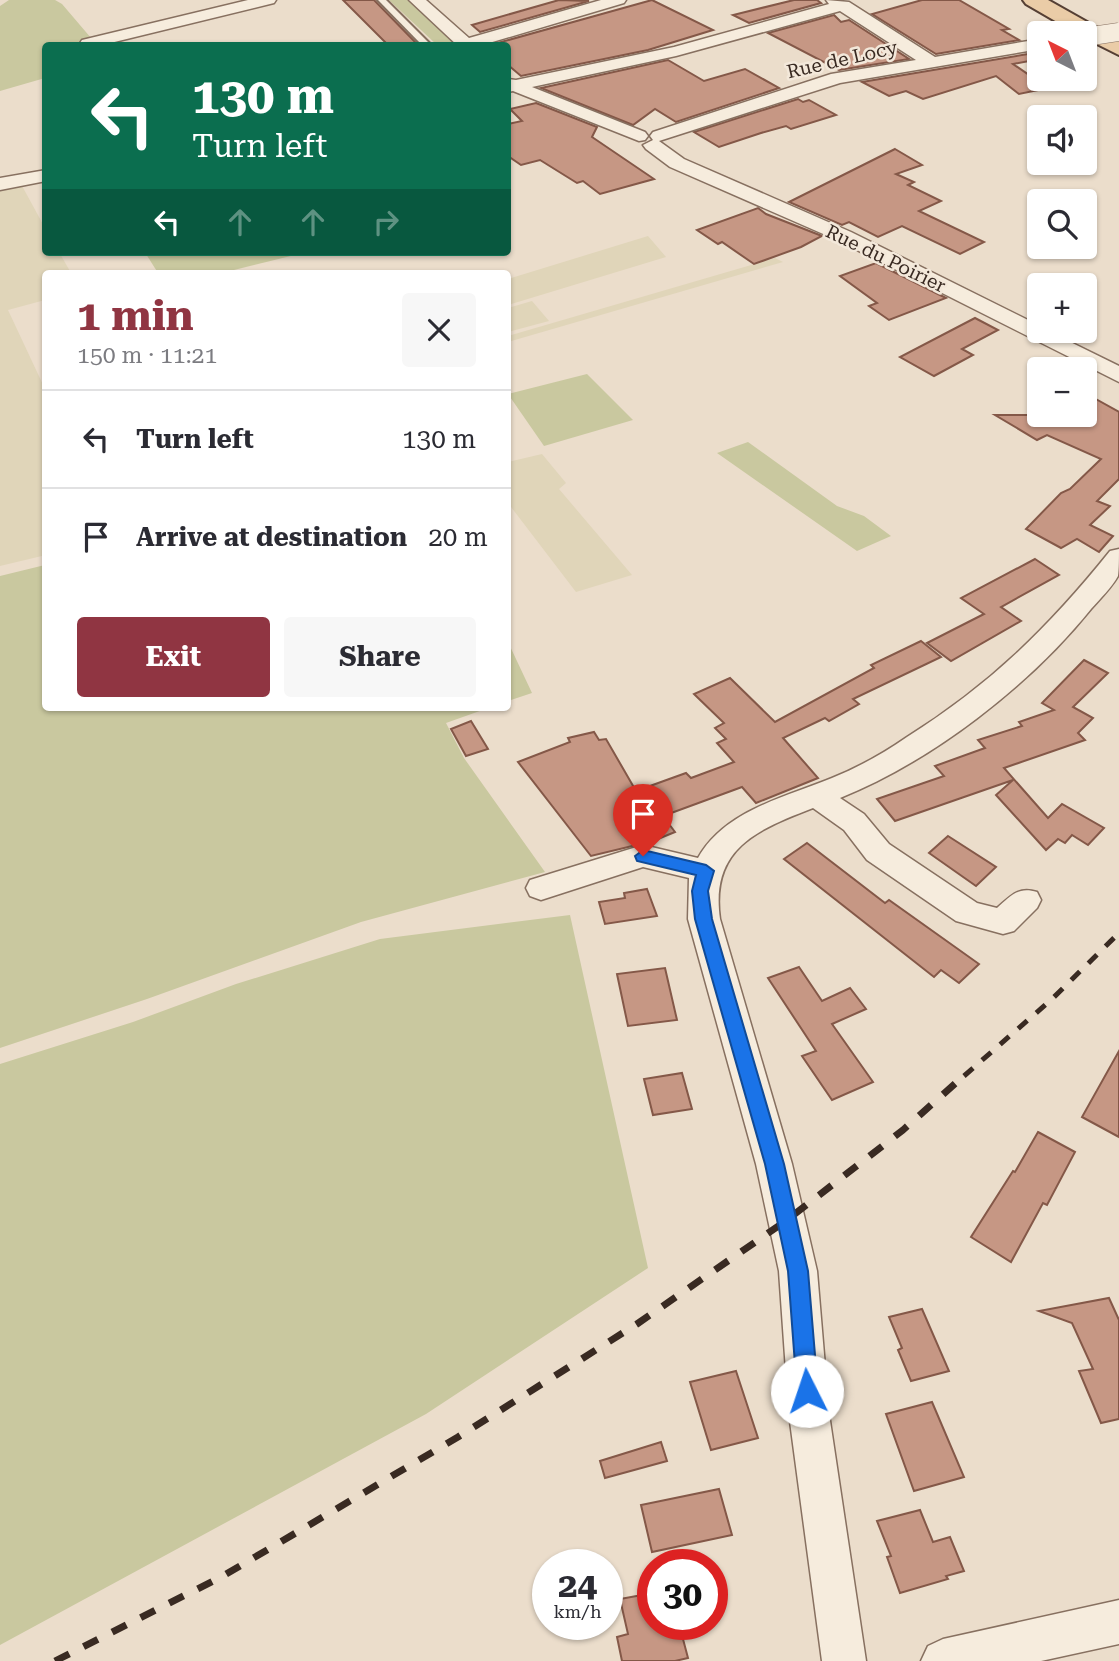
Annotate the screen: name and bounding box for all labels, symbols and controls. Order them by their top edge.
north arrow [1027,21,1097,91]
map controls [1027,21,1097,427]
street label: Rue de Locy [785,35,900,83]
text: 130 m [192,68,334,125]
icon: left [77,70,168,161]
button: sound [1027,105,1097,175]
text: Turn left [192,127,327,165]
button: search [1027,189,1097,259]
icon: left [148,203,186,241]
icon: ahead [221,203,259,241]
icon: ahead [294,203,332,241]
icon: right [367,203,405,241]
street label: Rue du Poirier [822,220,950,297]
button: + [1027,273,1097,343]
text: 1 min [77,291,194,340]
button: close [402,293,476,367]
text: 150 m · 11:21 [77,342,217,369]
button: − [1027,357,1097,427]
icon: left [77,420,115,458]
text: Turn left [136,424,254,454]
text: 130 m [402,424,476,454]
icon: arrive [77,518,115,556]
text: Arrive at destination [136,522,407,552]
text: 20 m [428,522,488,552]
button: Exit [77,617,270,697]
button: Share [284,617,476,697]
pin [613,784,673,856]
icon: arrive [624,795,662,833]
position arrow [770,1354,844,1428]
speed limit sign: 30 [637,1549,728,1640]
text: 24 [558,1565,597,1606]
text: km/h [553,1601,602,1622]

